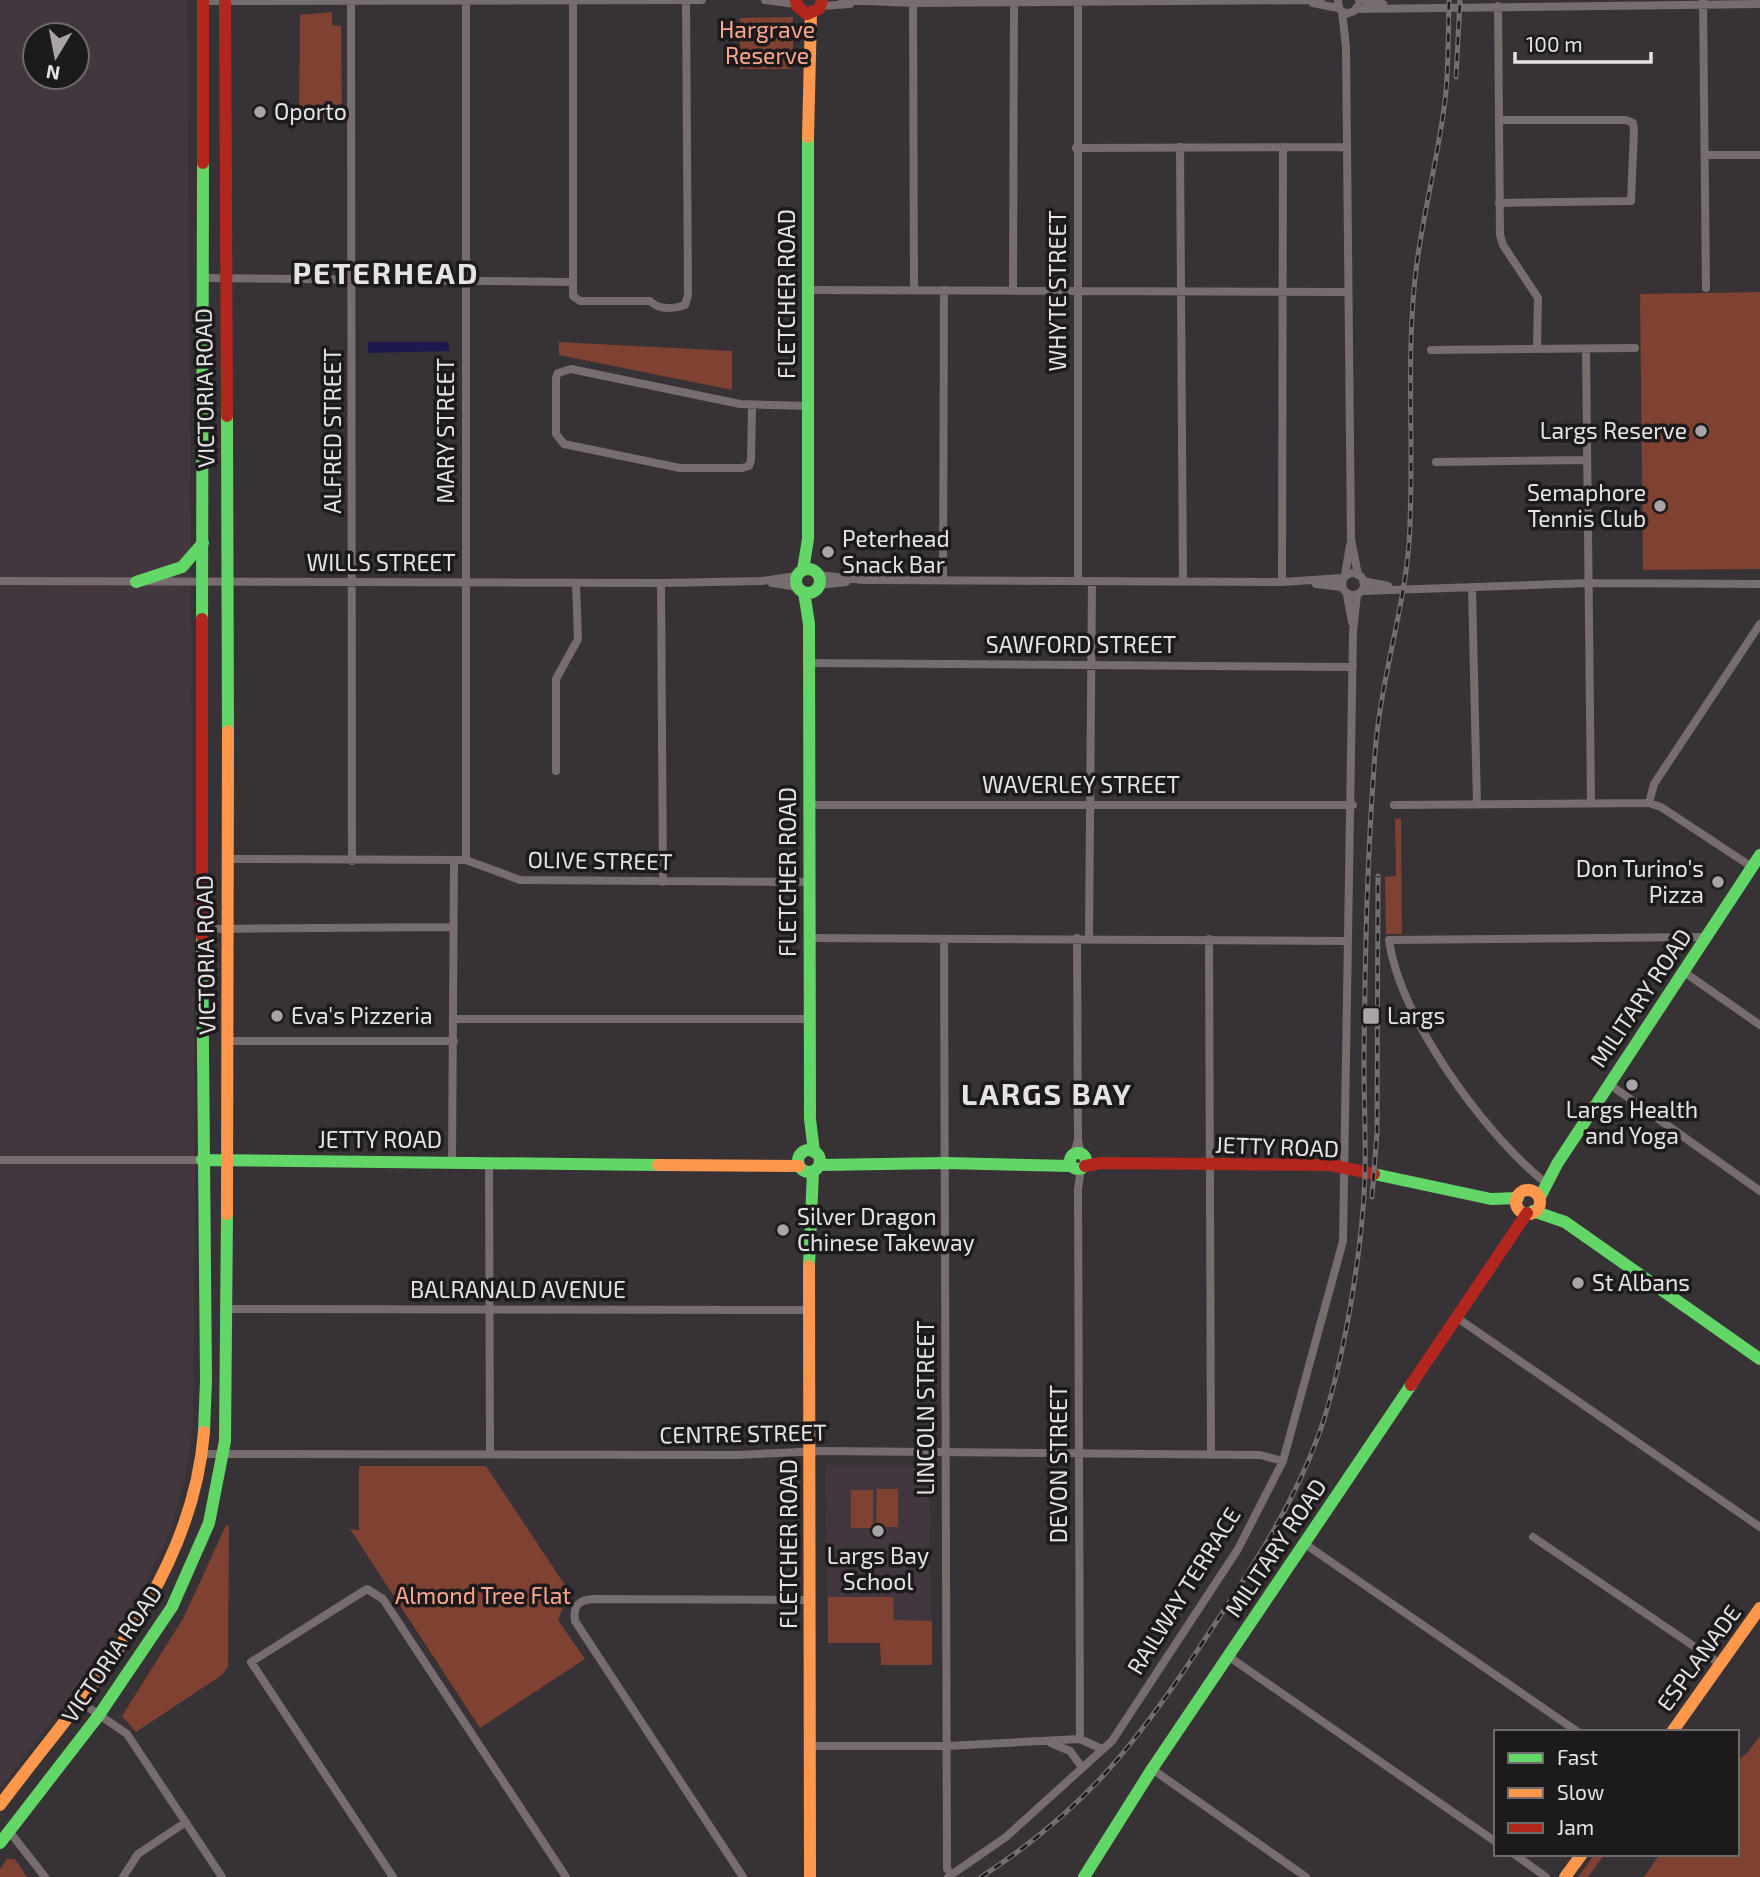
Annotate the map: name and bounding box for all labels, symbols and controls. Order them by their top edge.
park label: Hargrave Reserve [719,15,815,69]
north arrow [21,21,91,91]
scale bar [1515,21,1652,65]
text: 100 m [1526,31,1583,56]
text: N [44,61,62,86]
place label: Oporto [274,97,347,125]
marker: Oporto [252,104,268,120]
street label: FLETCHER ROAD [772,209,800,379]
street label: WHYTE STREET [1043,210,1071,372]
district label: PETERHEAD [293,254,479,290]
street label: VICTORIA ROAD [189,308,219,468]
street label: ALFRED STREET [318,348,346,514]
street label: MARY STREET [431,358,459,504]
place label: Largs Reserve [1540,416,1687,444]
marker: Largs Reserve [1693,423,1709,439]
place label: Semaphore Tennis Club [1527,478,1646,532]
marker: Semaphore Tennis Club [1652,498,1668,514]
place label: Peterhead Snack Bar [842,524,950,578]
marker: Peterhead Snack Bar [820,544,836,560]
street label: WILLS STREET [306,548,456,576]
street label: SAWFORD STREET [986,630,1176,658]
street label: WAVERLEY STREET [982,770,1180,798]
street label: FLETCHER ROAD [773,787,801,957]
street label: OLIVE STREET [527,845,673,875]
place label: Don Turino's Pizza [1576,854,1704,908]
marker: Don Turino's Pizza [1710,874,1726,890]
street label: VICTORIA ROAD [190,875,220,1035]
street label: MILITARY ROAD [1584,923,1697,1072]
place label: Eva's Pizzeria [291,1001,433,1029]
place label: Largs [1387,1001,1445,1029]
marker: Largs [1361,1006,1381,1026]
marker: Eva's Pizzeria [269,1008,285,1024]
district label: LARGS BAY [961,1075,1133,1111]
marker: Largs Health and Yoga [1624,1077,1640,1093]
place label: Largs Health and Yoga [1566,1095,1698,1149]
street label: JETTY ROAD [318,1125,442,1153]
street label: JETTY ROAD [1215,1130,1340,1162]
place label: Silver Dragon Chinese Takeway [797,1202,975,1256]
marker: Silver Dragon Chinese Takeway [775,1222,791,1238]
place label: St Albans [1592,1268,1690,1296]
street label: BALRANALD AVENUE [410,1275,626,1303]
marker: St Albans [1570,1275,1586,1291]
street label: LINCOLN STREET [911,1320,939,1496]
street label: DEVON STREET [1044,1385,1072,1543]
street label: CENTRE STREET [659,1418,827,1448]
street label: FLETCHER ROAD [774,1459,802,1629]
street label: MILITARY ROAD [1219,1473,1332,1622]
street label: RAILWAY TERRACE [1121,1502,1246,1679]
marker: Largs Bay School [870,1523,886,1539]
place label: Largs Bay School [827,1541,929,1595]
street label: VICTORIA ROAD [55,1579,167,1727]
park label: Almond Tree Flat [395,1581,571,1609]
street label: ESPLANADE [1650,1599,1746,1716]
legend [1494,1730,1739,1856]
text: Fast [1557,1744,1598,1769]
text: Slow [1557,1779,1604,1804]
text: Jam [1557,1814,1594,1839]

